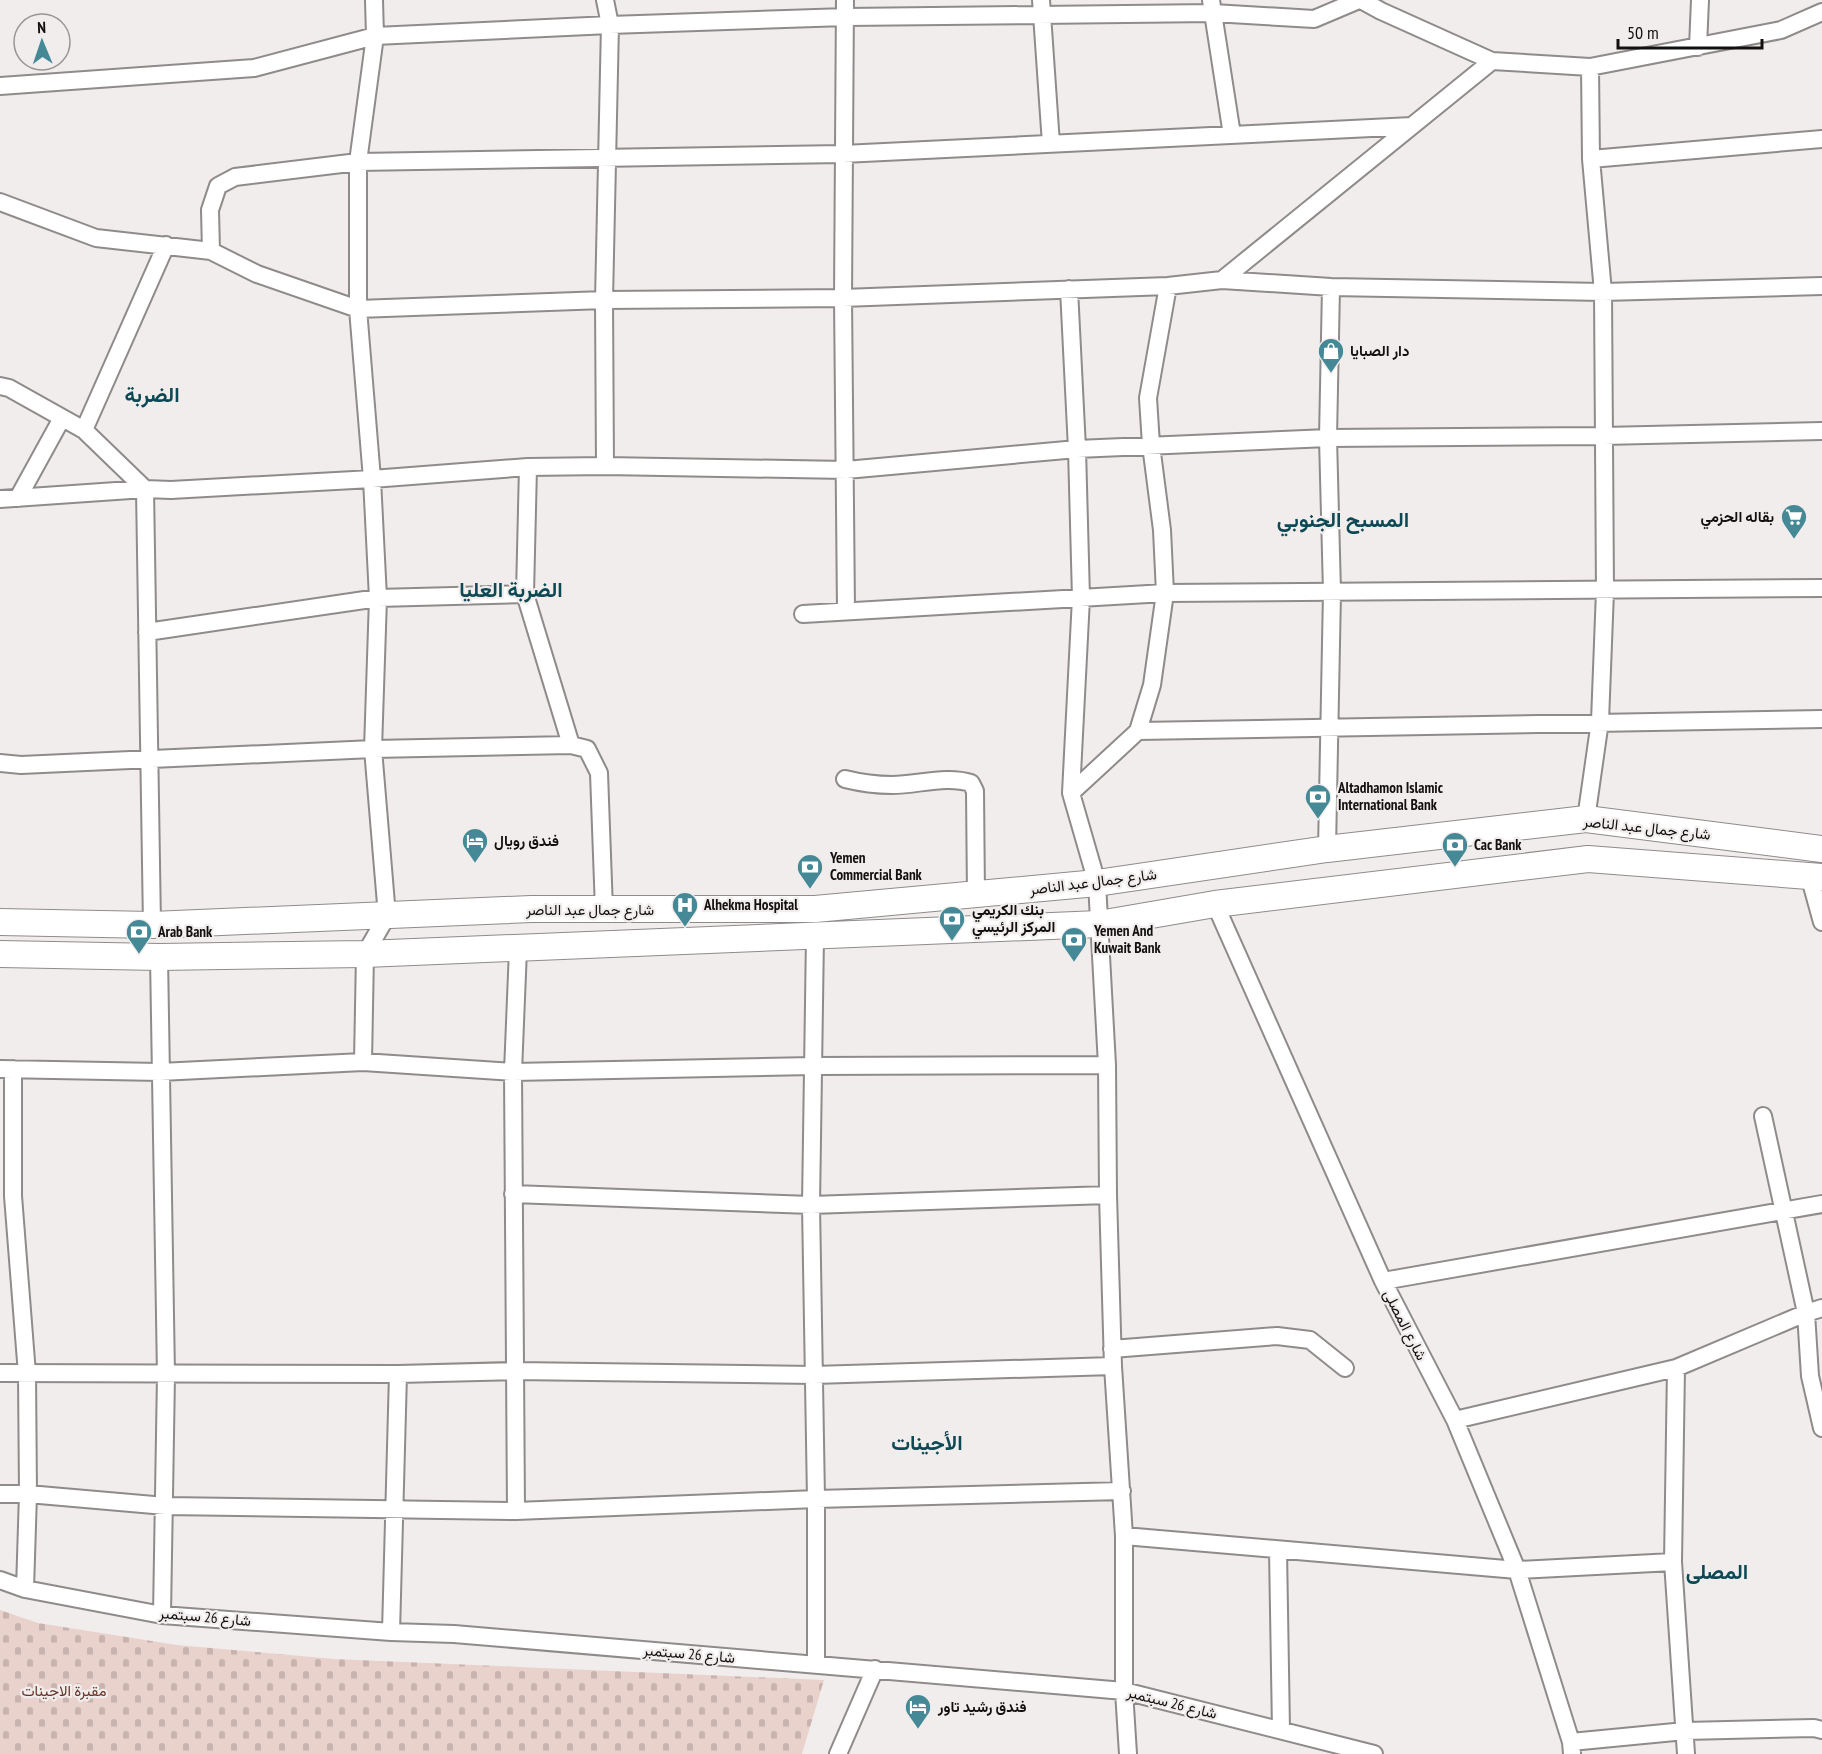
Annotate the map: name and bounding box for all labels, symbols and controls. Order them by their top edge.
north arrow [12,12,72,72]
scale bar [1618,12,1762,50]
text: N [37,17,46,37]
text: 50 m [1627,21,1659,44]
shop icon: دار الصبايا [1316,336,1346,374]
place label: دار الصبايا [1350,341,1409,360]
district label: الضربة [124,381,180,408]
supermarket icon: بقاله الحزمي [1779,502,1809,540]
district label: المسبح الجنوبي [1277,506,1409,537]
place label: بقاله الحزمي [1701,507,1774,530]
district label: الضربة العليا [459,576,563,603]
place label: Altadhamon Islamic International Bank [1337,778,1444,814]
bank icon: Altadhamon Islamic International Bank [1303,782,1333,820]
street label: شارع جمال عبد الناصر [1581,811,1712,846]
hotel icon: فندق رويال [460,826,490,864]
bank icon: Cac Bank [1440,830,1470,868]
place label: فندق رويال [494,831,559,850]
place label: Cac Bank [1474,835,1522,854]
place label: Yemen Commercial Bank [829,848,923,884]
bank icon: Yemen Commercial Bank [795,852,825,890]
street label: شارع جمال عبد الناصر [1027,864,1158,901]
hospital icon: Alhekma Hospital [670,890,700,928]
place label: Alhekma Hospital [703,895,798,914]
street label: شارع جمال عبد الناصر [525,900,654,921]
place label: بنك الكريمي المركز الرئيسي [972,900,1055,940]
bank icon: بنك الكريمي المركز الرئيسي [937,904,967,942]
bank icon: Arab Bank [124,917,154,955]
place label: Yemen And Kuwait Bank [1093,921,1161,957]
place label: Arab Bank [157,922,213,941]
bank icon: Yemen And Kuwait Bank [1059,925,1089,963]
street label: شارع المصلى [1378,1286,1431,1365]
district label: الأجينات [891,1429,963,1456]
district label: المصلى [1686,1558,1748,1585]
street label: شارع 26 سبتمبر [157,1603,252,1632]
street label: شارع 26 سبتمبر [641,1640,736,1669]
park label: مقبرة الاجينات [21,1681,107,1700]
street label: شارع 26 سبتمبر [1124,1682,1219,1725]
hotel icon: فندق رشيد تاور [903,1692,933,1730]
place label: فندق رشيد تاور [937,1697,1026,1716]

